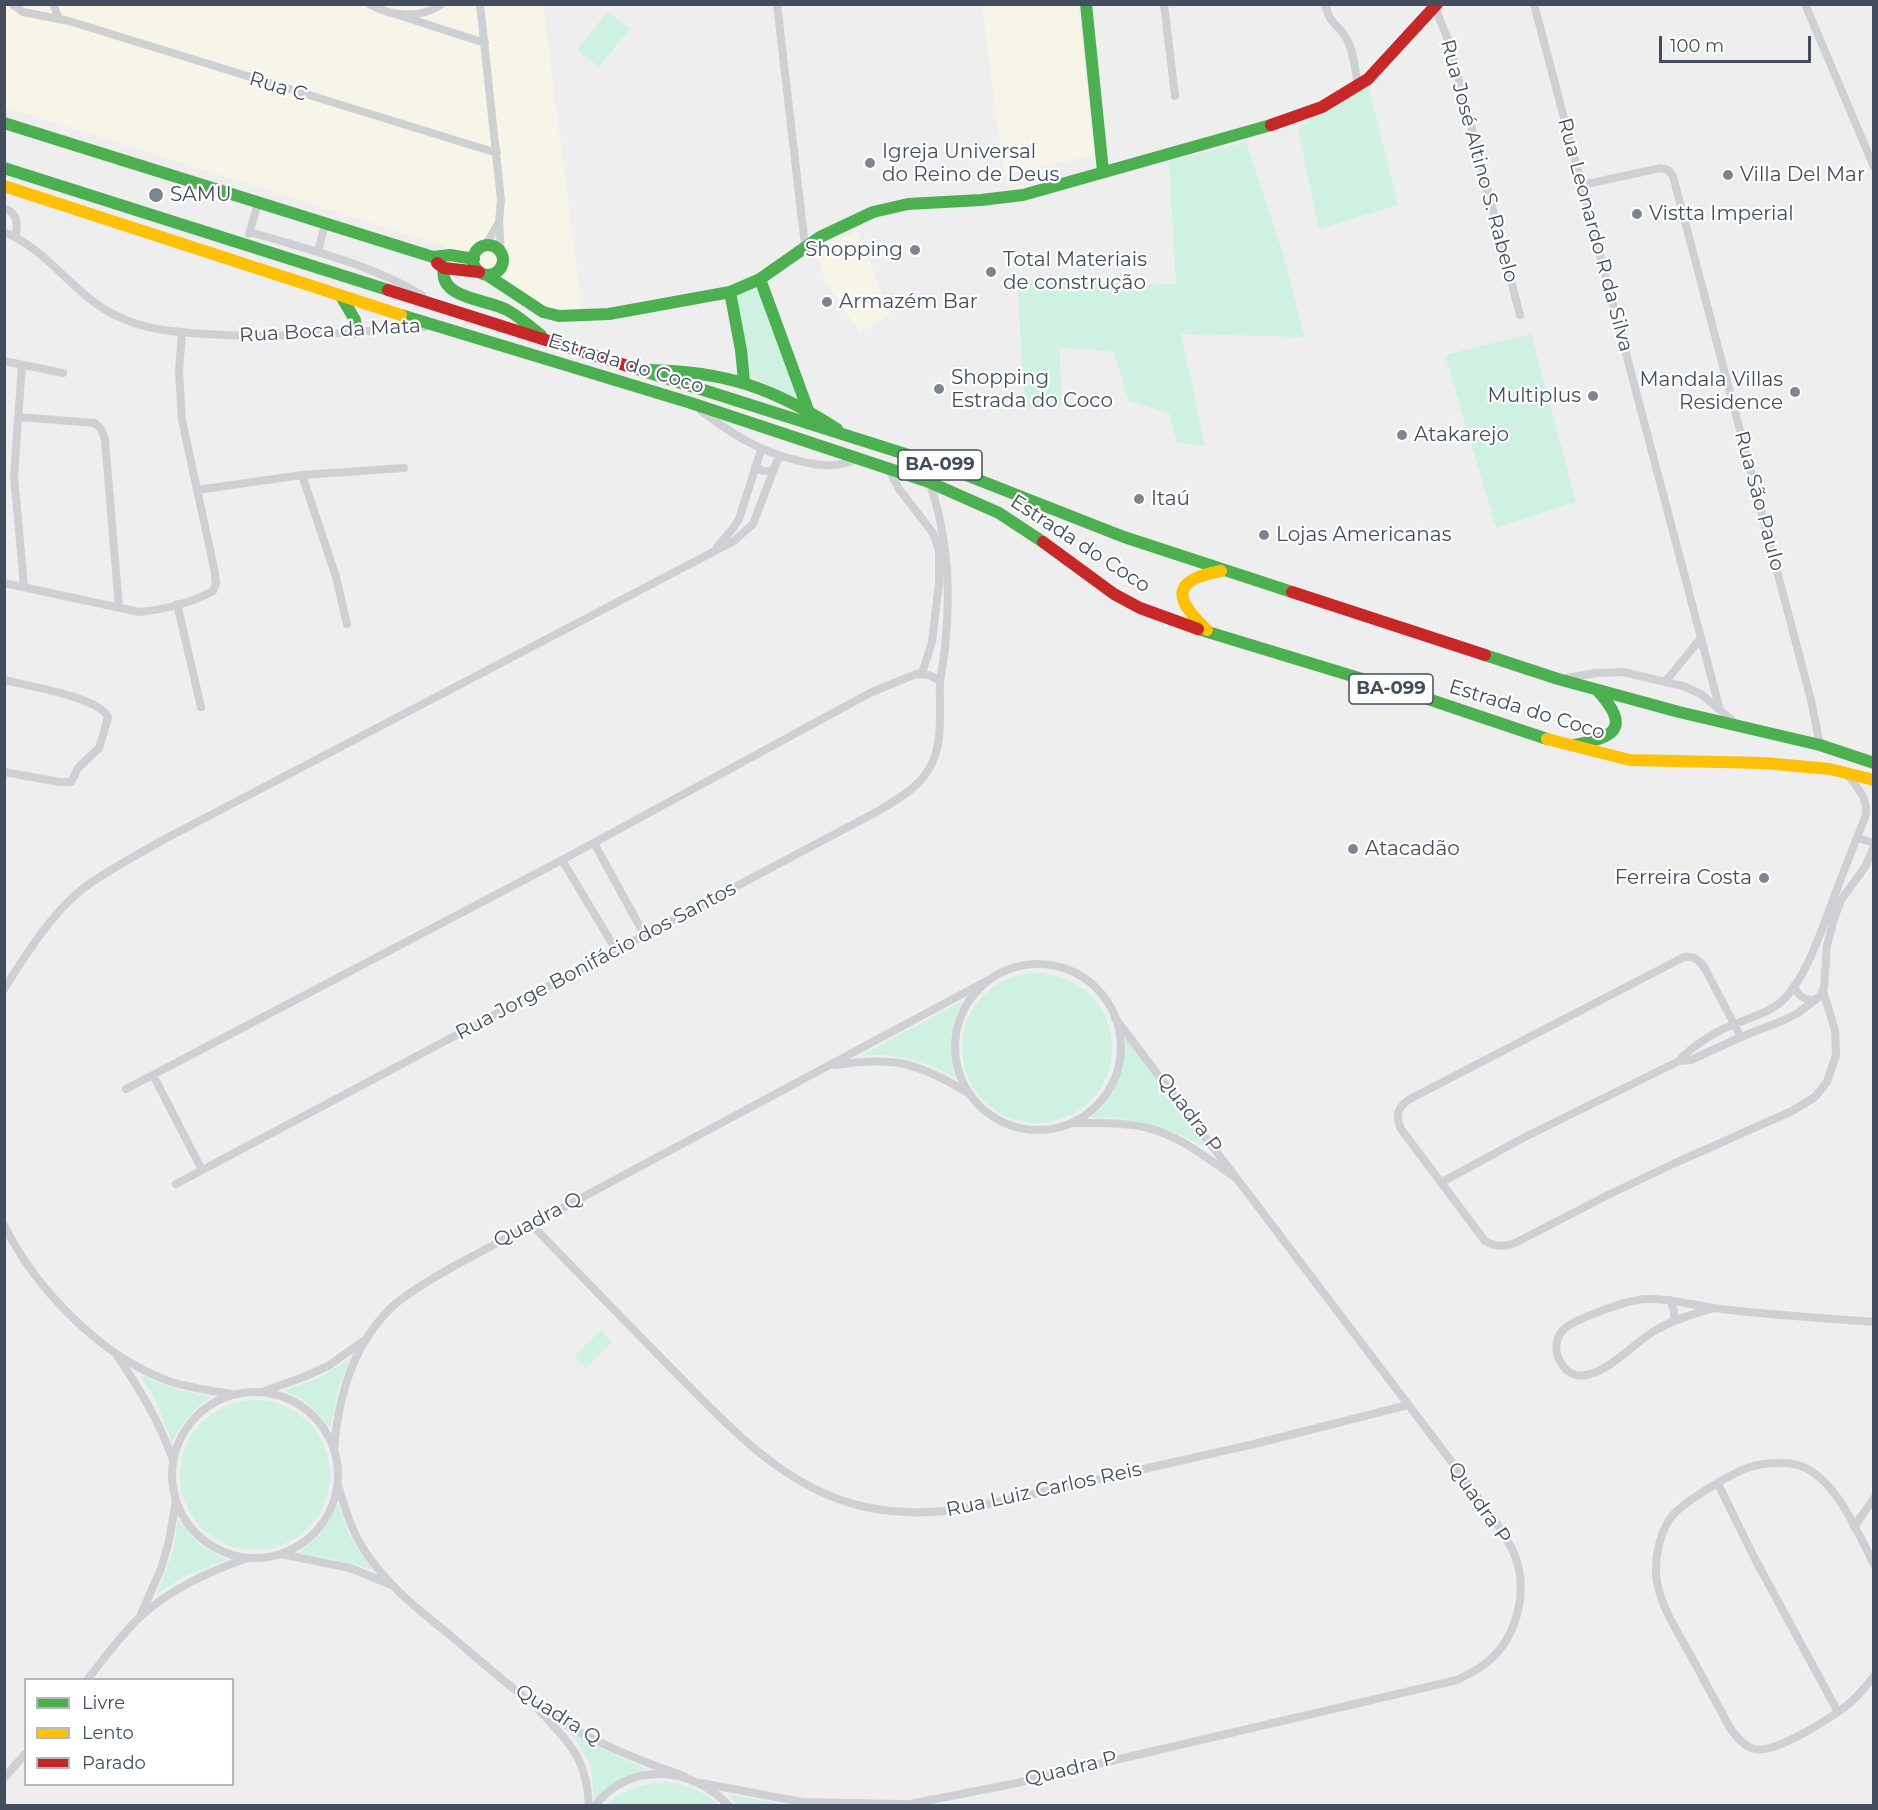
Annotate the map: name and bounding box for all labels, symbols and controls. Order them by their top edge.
scale bar [1662,24,1814,62]
text: 100 m [1670,35,1724,57]
street label: Rua José Altino S. Rabelo [1435,37,1523,285]
street label: Rua C [246,67,310,107]
street label: Rua Leonardo R da Silva [1552,115,1638,355]
place label: Igreja Universal do Reino de Deus [882,140,1059,187]
marker: Igreja Universal do Reino de Deus [863,156,877,170]
place label: Villa Del Mar [1740,163,1865,187]
marker: Villa Del Mar [1721,168,1735,182]
place label: SAMU [170,183,232,207]
marker: SAMU [147,186,165,204]
place label: Vistta Imperial [1649,202,1794,226]
marker: Vistta Imperial [1630,207,1644,221]
place label: Shopping [805,238,903,262]
marker: Shopping [908,243,922,257]
place label: Total Materiais de construção [1003,248,1147,295]
marker: Total Materiais de construção [984,265,998,279]
place label: Armazém Bar [839,290,978,314]
marker: Armazém Bar [820,295,834,309]
street label: Rua Boca da Mata [239,314,421,348]
street label: Estrada do Coco [545,329,707,399]
place label: Shopping Estrada do Coco [951,366,1113,413]
place label: Mandala Villas Residence [1639,368,1783,415]
marker: Shopping Estrada do Coco [932,382,946,396]
place label: Multiplus [1488,384,1581,408]
marker: Mandala Villas Residence [1788,385,1802,399]
marker: Multiplus [1586,389,1600,403]
place label: Atakarejo [1414,423,1509,447]
marker: Atakarejo [1395,428,1409,442]
street label: Rua São Paulo [1729,428,1789,574]
road number: BA-099 [898,450,982,480]
place label: Itaú [1151,487,1190,511]
street label: Estrada do Coco [1006,490,1154,598]
marker: Itaú [1132,492,1146,506]
place label: Lojas Americanas [1276,523,1451,547]
marker: Lojas Americanas [1257,528,1271,542]
road number: BA-099 [1349,674,1433,704]
street label: Estrada do Coco [1446,675,1608,745]
place label: Atacadão [1365,837,1460,861]
marker: Atacadão [1346,842,1360,856]
place label: Ferreira Costa [1615,866,1752,890]
marker: Ferreira Costa [1757,871,1771,885]
street label: Rua Jorge Bonifácio dos Santos [452,877,740,1045]
street label: Quadra P [1151,1068,1227,1158]
street label: Quadra Q [490,1187,586,1253]
street label: Rua Luiz Carlos Reis [944,1458,1144,1522]
street label: Quadra P [1442,1458,1516,1548]
legend [24,1678,234,1786]
street label: Quadra Q [511,1679,605,1751]
text: Livre [82,1692,125,1714]
text: Lento [82,1722,134,1744]
street label: Quadra P [1022,1746,1120,1792]
text: Parado [82,1752,146,1774]

